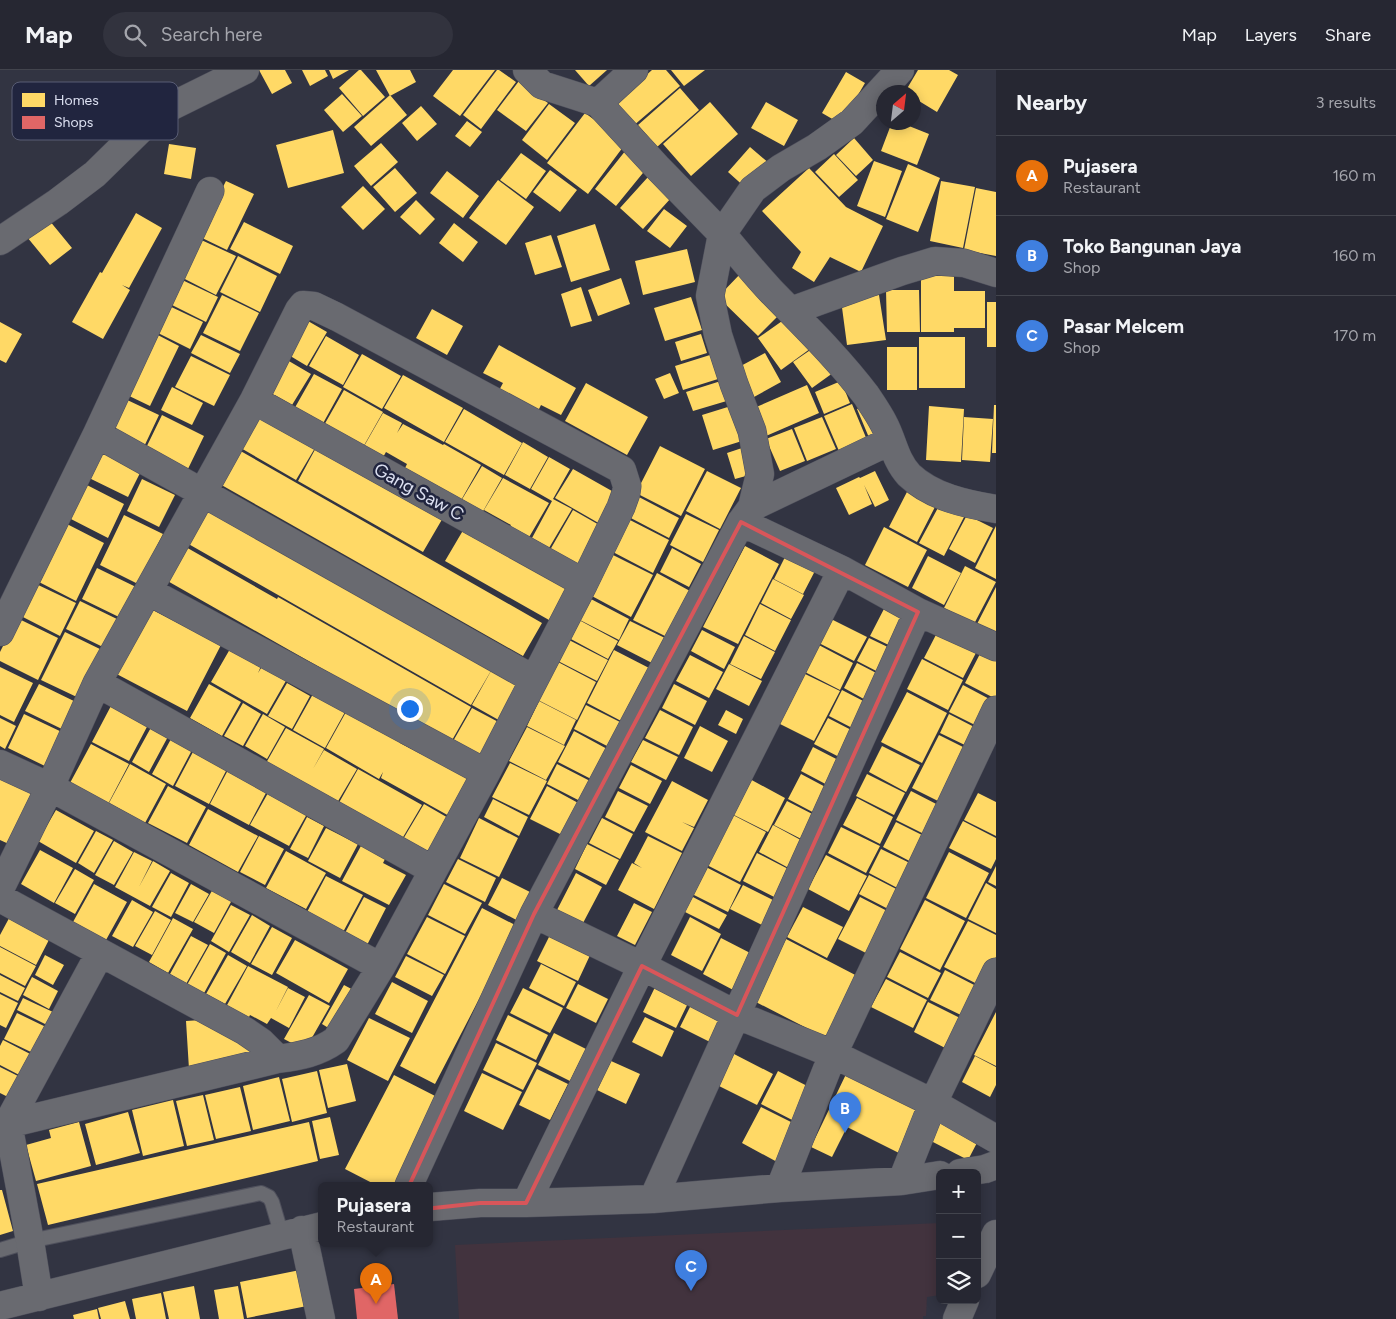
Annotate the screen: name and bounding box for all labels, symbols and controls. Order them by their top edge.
search box [103,12,453,57]
text: Map [25,20,73,49]
icon: search [121,21,149,49]
text: Search here [161,23,262,46]
text: Map [1182,24,1217,46]
text: Layers [1245,24,1297,46]
text: Share [1325,24,1371,46]
legend [12,82,178,140]
north arrow [876,85,921,130]
text: Nearby [1016,90,1087,115]
text: Homes [54,92,99,109]
text: 3 results [1316,93,1376,112]
text: Shops [54,114,93,131]
text: Pujasera [1063,155,1138,178]
text: A [1026,166,1038,185]
text: 160 m [1333,166,1376,185]
text: Restaurant [1063,178,1141,197]
text: Toko Bangunan Jaya [1063,235,1241,258]
text: B [1027,246,1037,265]
text: 160 m [1333,246,1376,265]
text: Shop [1063,258,1101,277]
text: Pasar Melcem [1063,315,1184,338]
text: C [1026,326,1038,345]
text: 170 m [1333,326,1376,345]
text: Shop [1063,338,1101,357]
street label: Gang Saw C [370,458,468,526]
your location [397,696,423,722]
pin: B [829,1092,861,1133]
map controls [936,1169,981,1304]
button: + [936,1169,981,1214]
popup [318,1182,433,1247]
text: Pujasera [337,1194,411,1217]
button: − [936,1214,981,1259]
text: Restaurant [337,1217,414,1236]
pin: C [675,1250,707,1291]
button: layers [936,1259,981,1304]
pin: A [360,1263,392,1304]

